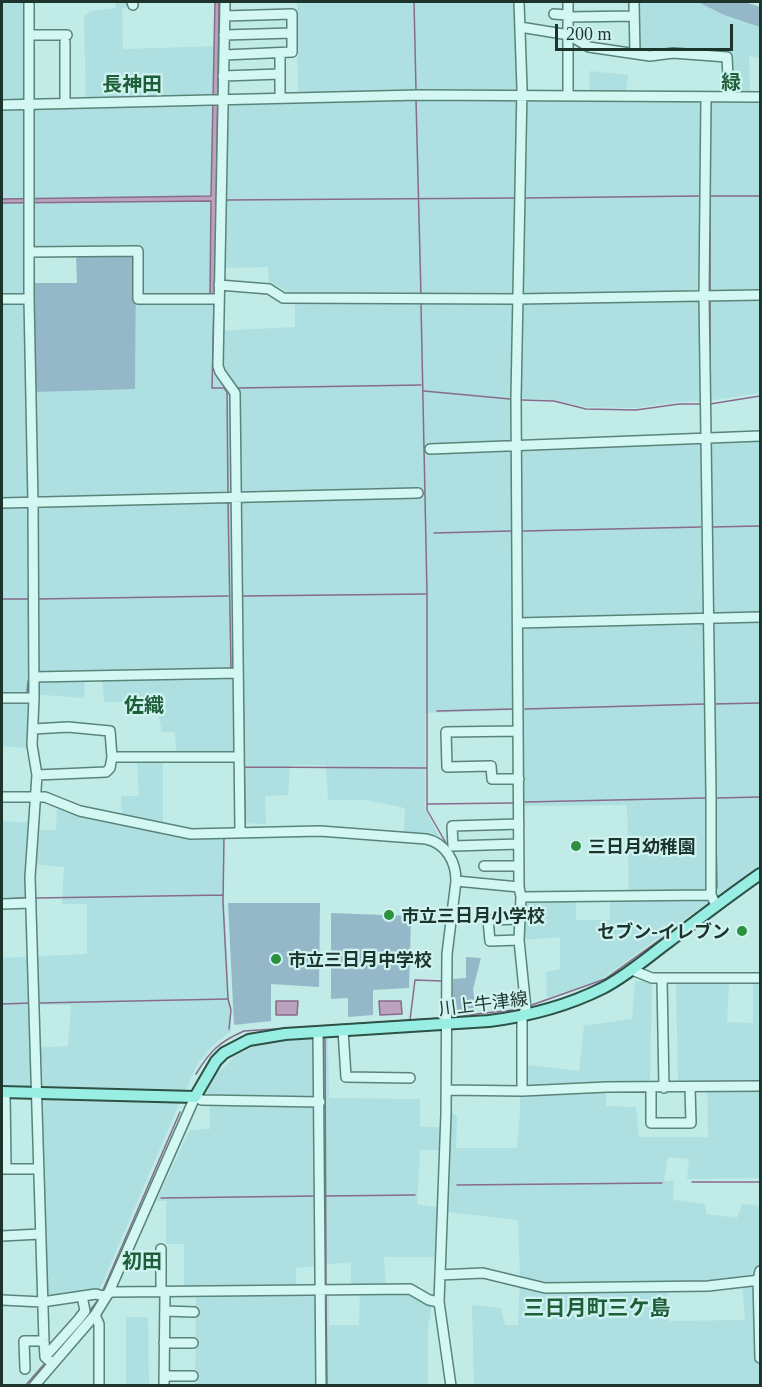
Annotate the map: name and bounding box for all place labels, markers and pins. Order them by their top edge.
place label: 三日月幼稚園 [588,835,696,857]
marker: 三日月幼稚園 [569,839,583,853]
place label: 市立三日月小学校 [401,904,545,926]
marker: 市立三日月小学校 [382,908,396,922]
place label: セブン-イレブン [597,920,730,942]
marker: セブン-イレブン [735,924,749,938]
place label: 市立三日月中学校 [288,948,432,970]
marker: 市立三日月中学校 [269,952,283,966]

